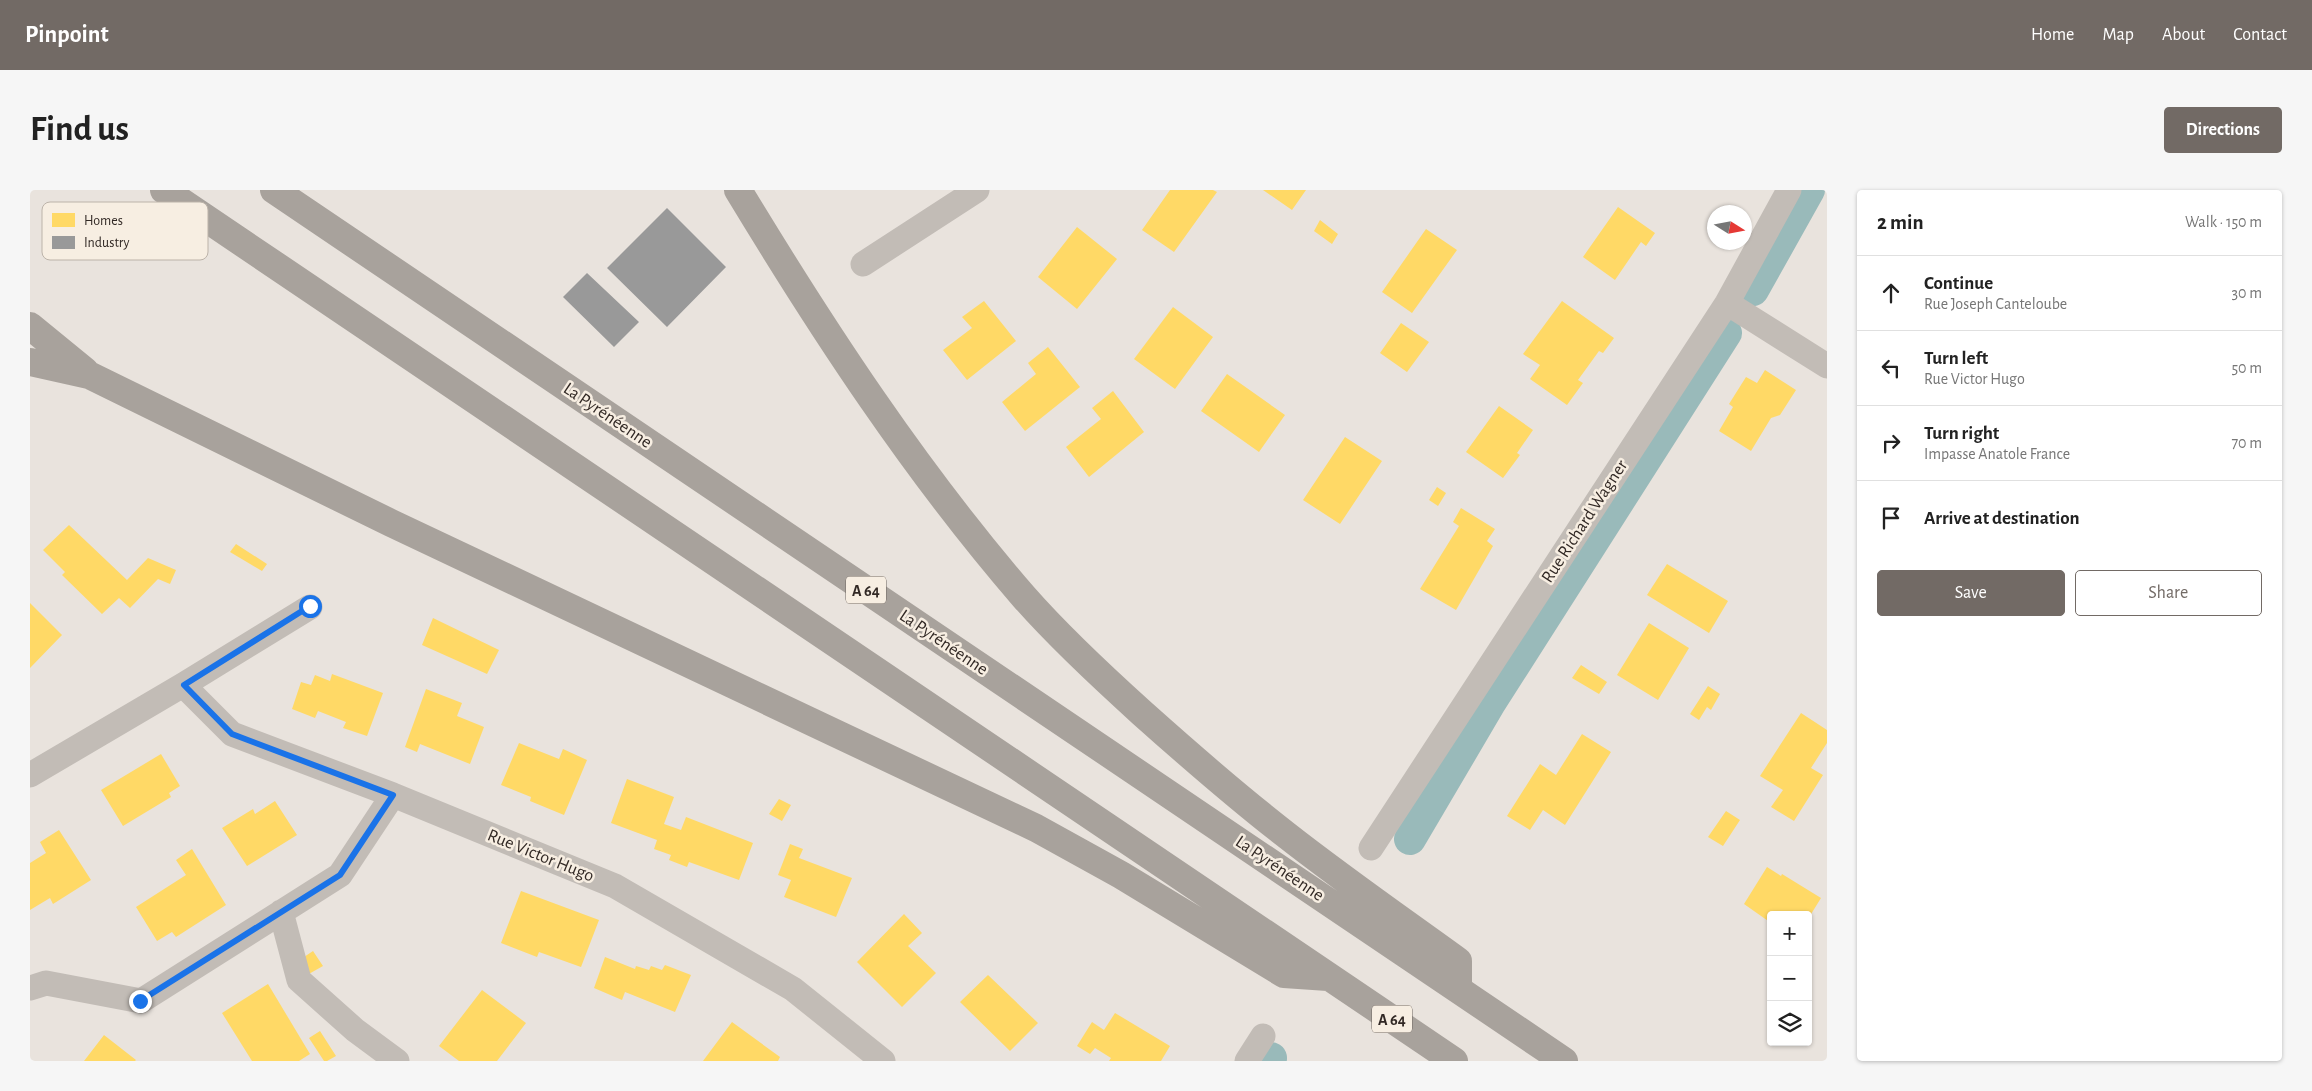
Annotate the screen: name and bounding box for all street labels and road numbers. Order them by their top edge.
street label: La Pyrénéenne [560,380,655,452]
street label: Rue Richard Wagner [1538,457,1631,586]
road number: A 64 [846,576,886,604]
street label: La Pyrénéenne [896,607,991,679]
street label: Rue Victor Hugo [485,826,597,886]
street label: La Pyrénéenne [1232,833,1327,905]
road number: A 64 [1372,1006,1412,1032]

